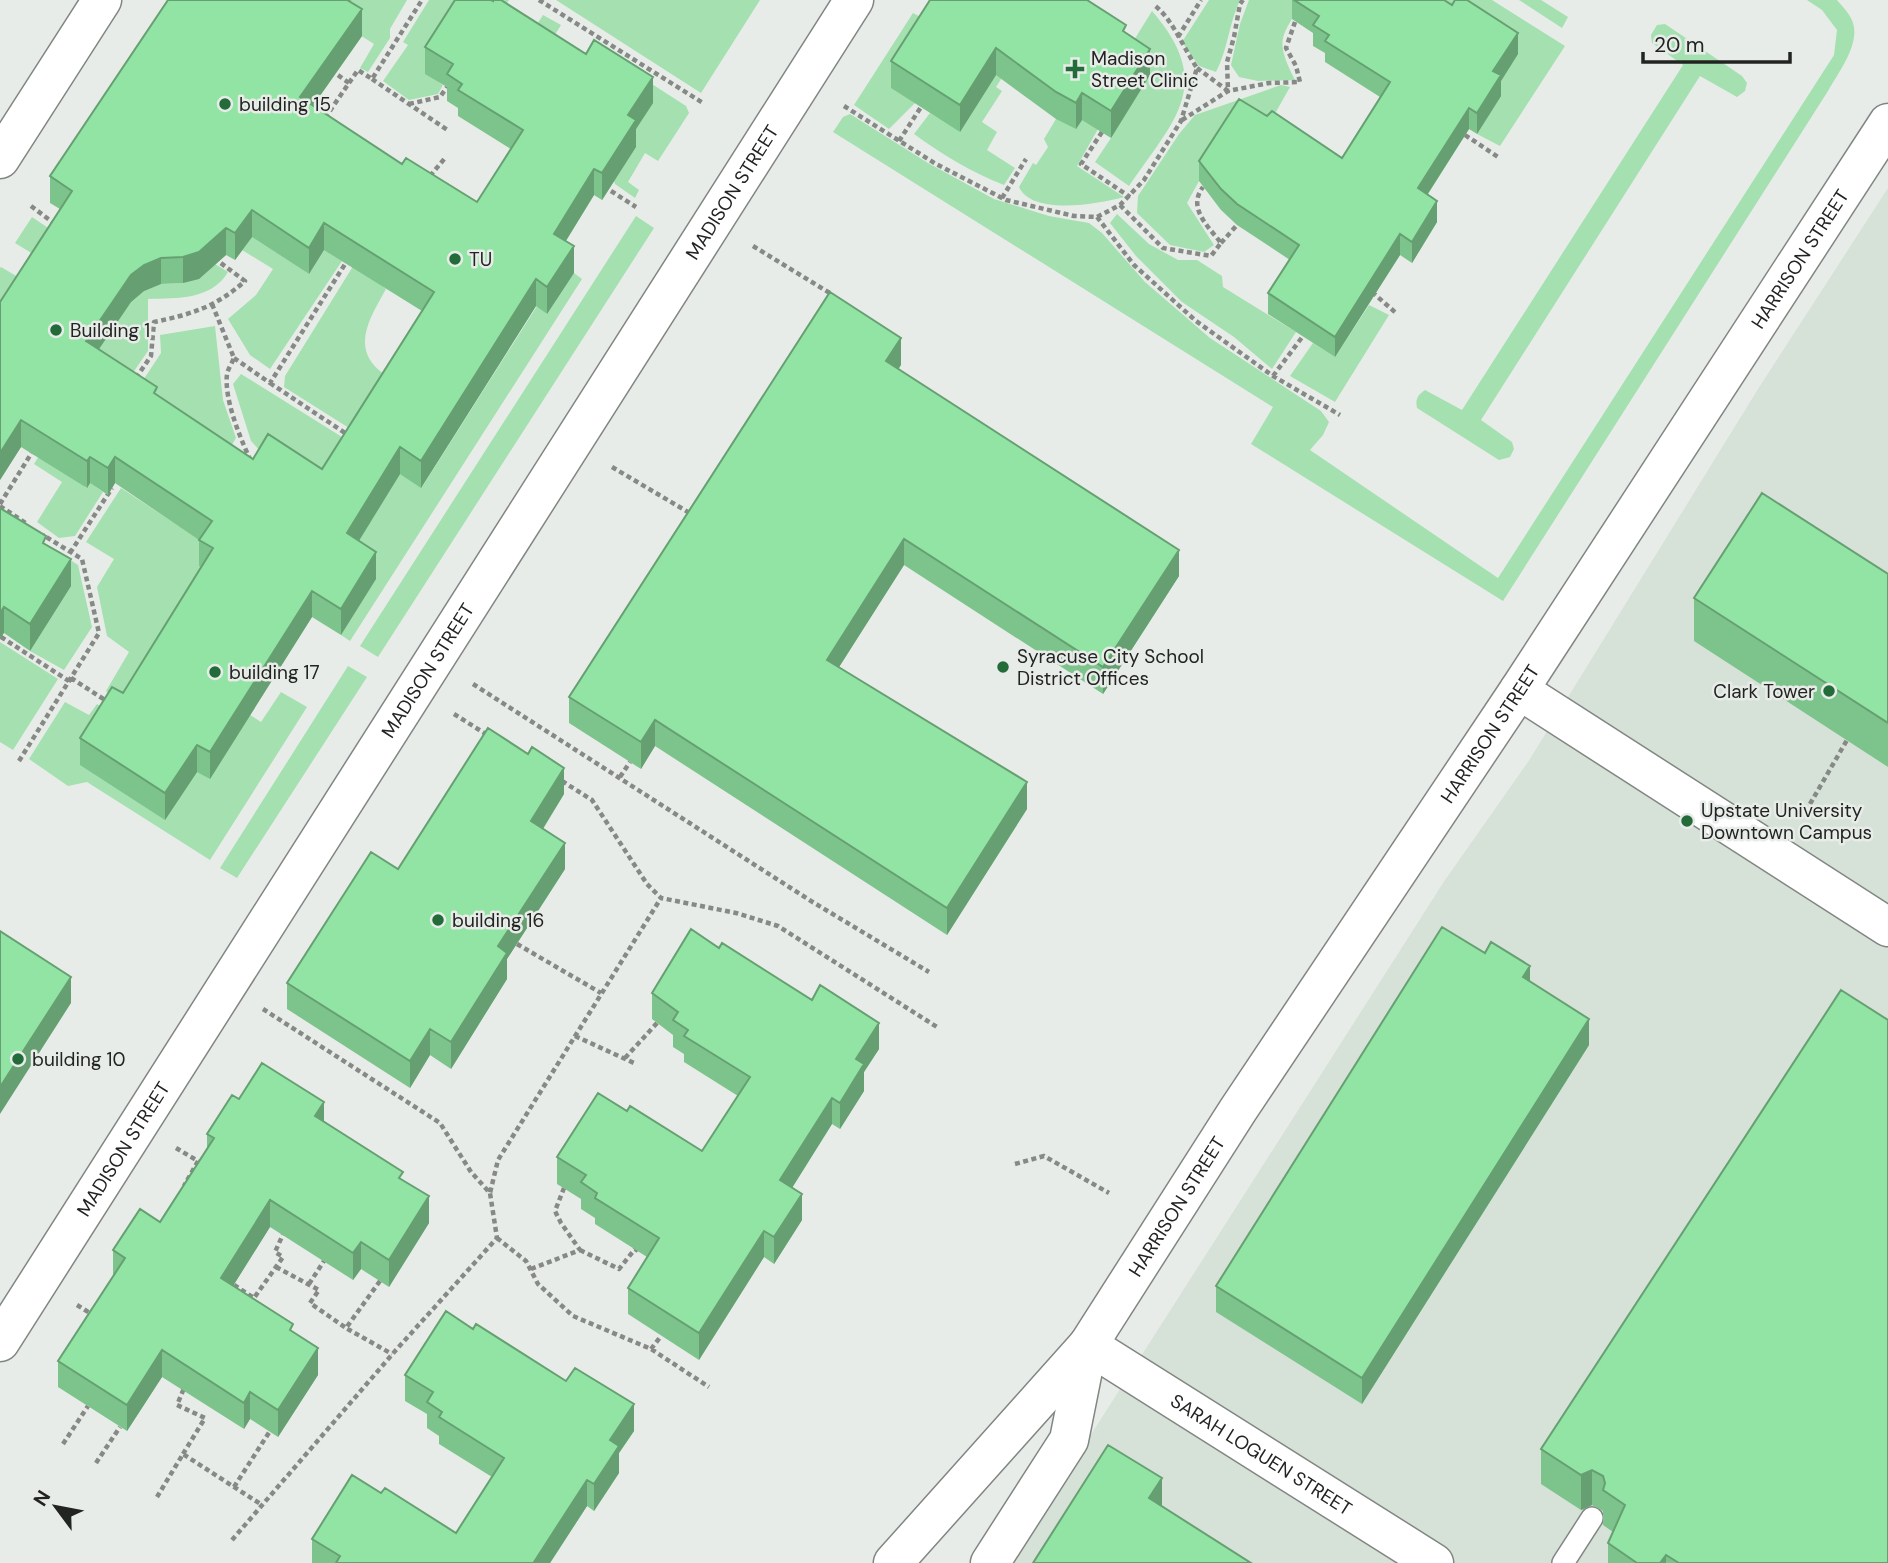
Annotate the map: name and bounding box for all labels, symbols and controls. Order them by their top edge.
scale bar [1643,21,1790,65]
text: 20 m [1654,31,1705,59]
place label: Madison Street Clinic [1091,46,1199,93]
marker: Madison Street Clinic [1065,59,1085,79]
place label: building 15 [239,92,331,117]
marker: building 15 [217,96,233,112]
street label: MADISON STREET [680,120,784,264]
street label: HARRISON STREET [1745,184,1855,334]
place label: TU [469,247,492,272]
marker: TU [447,251,463,267]
place label: Building 1 [70,318,150,343]
marker: Building 1 [48,322,64,338]
street label: MADISON STREET [376,598,480,743]
place label: Syracuse City School District Offices [1017,644,1204,691]
marker: Syracuse City School District Offices [995,659,1011,675]
place label: building 17 [229,660,320,685]
street label: HARRISON STREET [1435,660,1545,808]
marker: building 17 [207,664,223,680]
place label: Clark Tower [1713,679,1815,704]
marker: Clark Tower [1821,683,1837,699]
place label: Upstate University Downtown Campus [1701,798,1872,845]
marker: Upstate University Downtown Campus [1679,813,1695,829]
place label: building 16 [452,908,544,933]
marker: building 16 [430,912,446,928]
place label: building 10 [32,1047,126,1072]
marker: building 10 [10,1051,26,1067]
street label: MADISON STREET [71,1077,176,1221]
street label: HARRISON STREET [1123,1132,1231,1281]
street label: SARAH LOGUEN STREET [1166,1388,1357,1521]
north arrow [21,1472,91,1542]
text: N [28,1486,56,1511]

